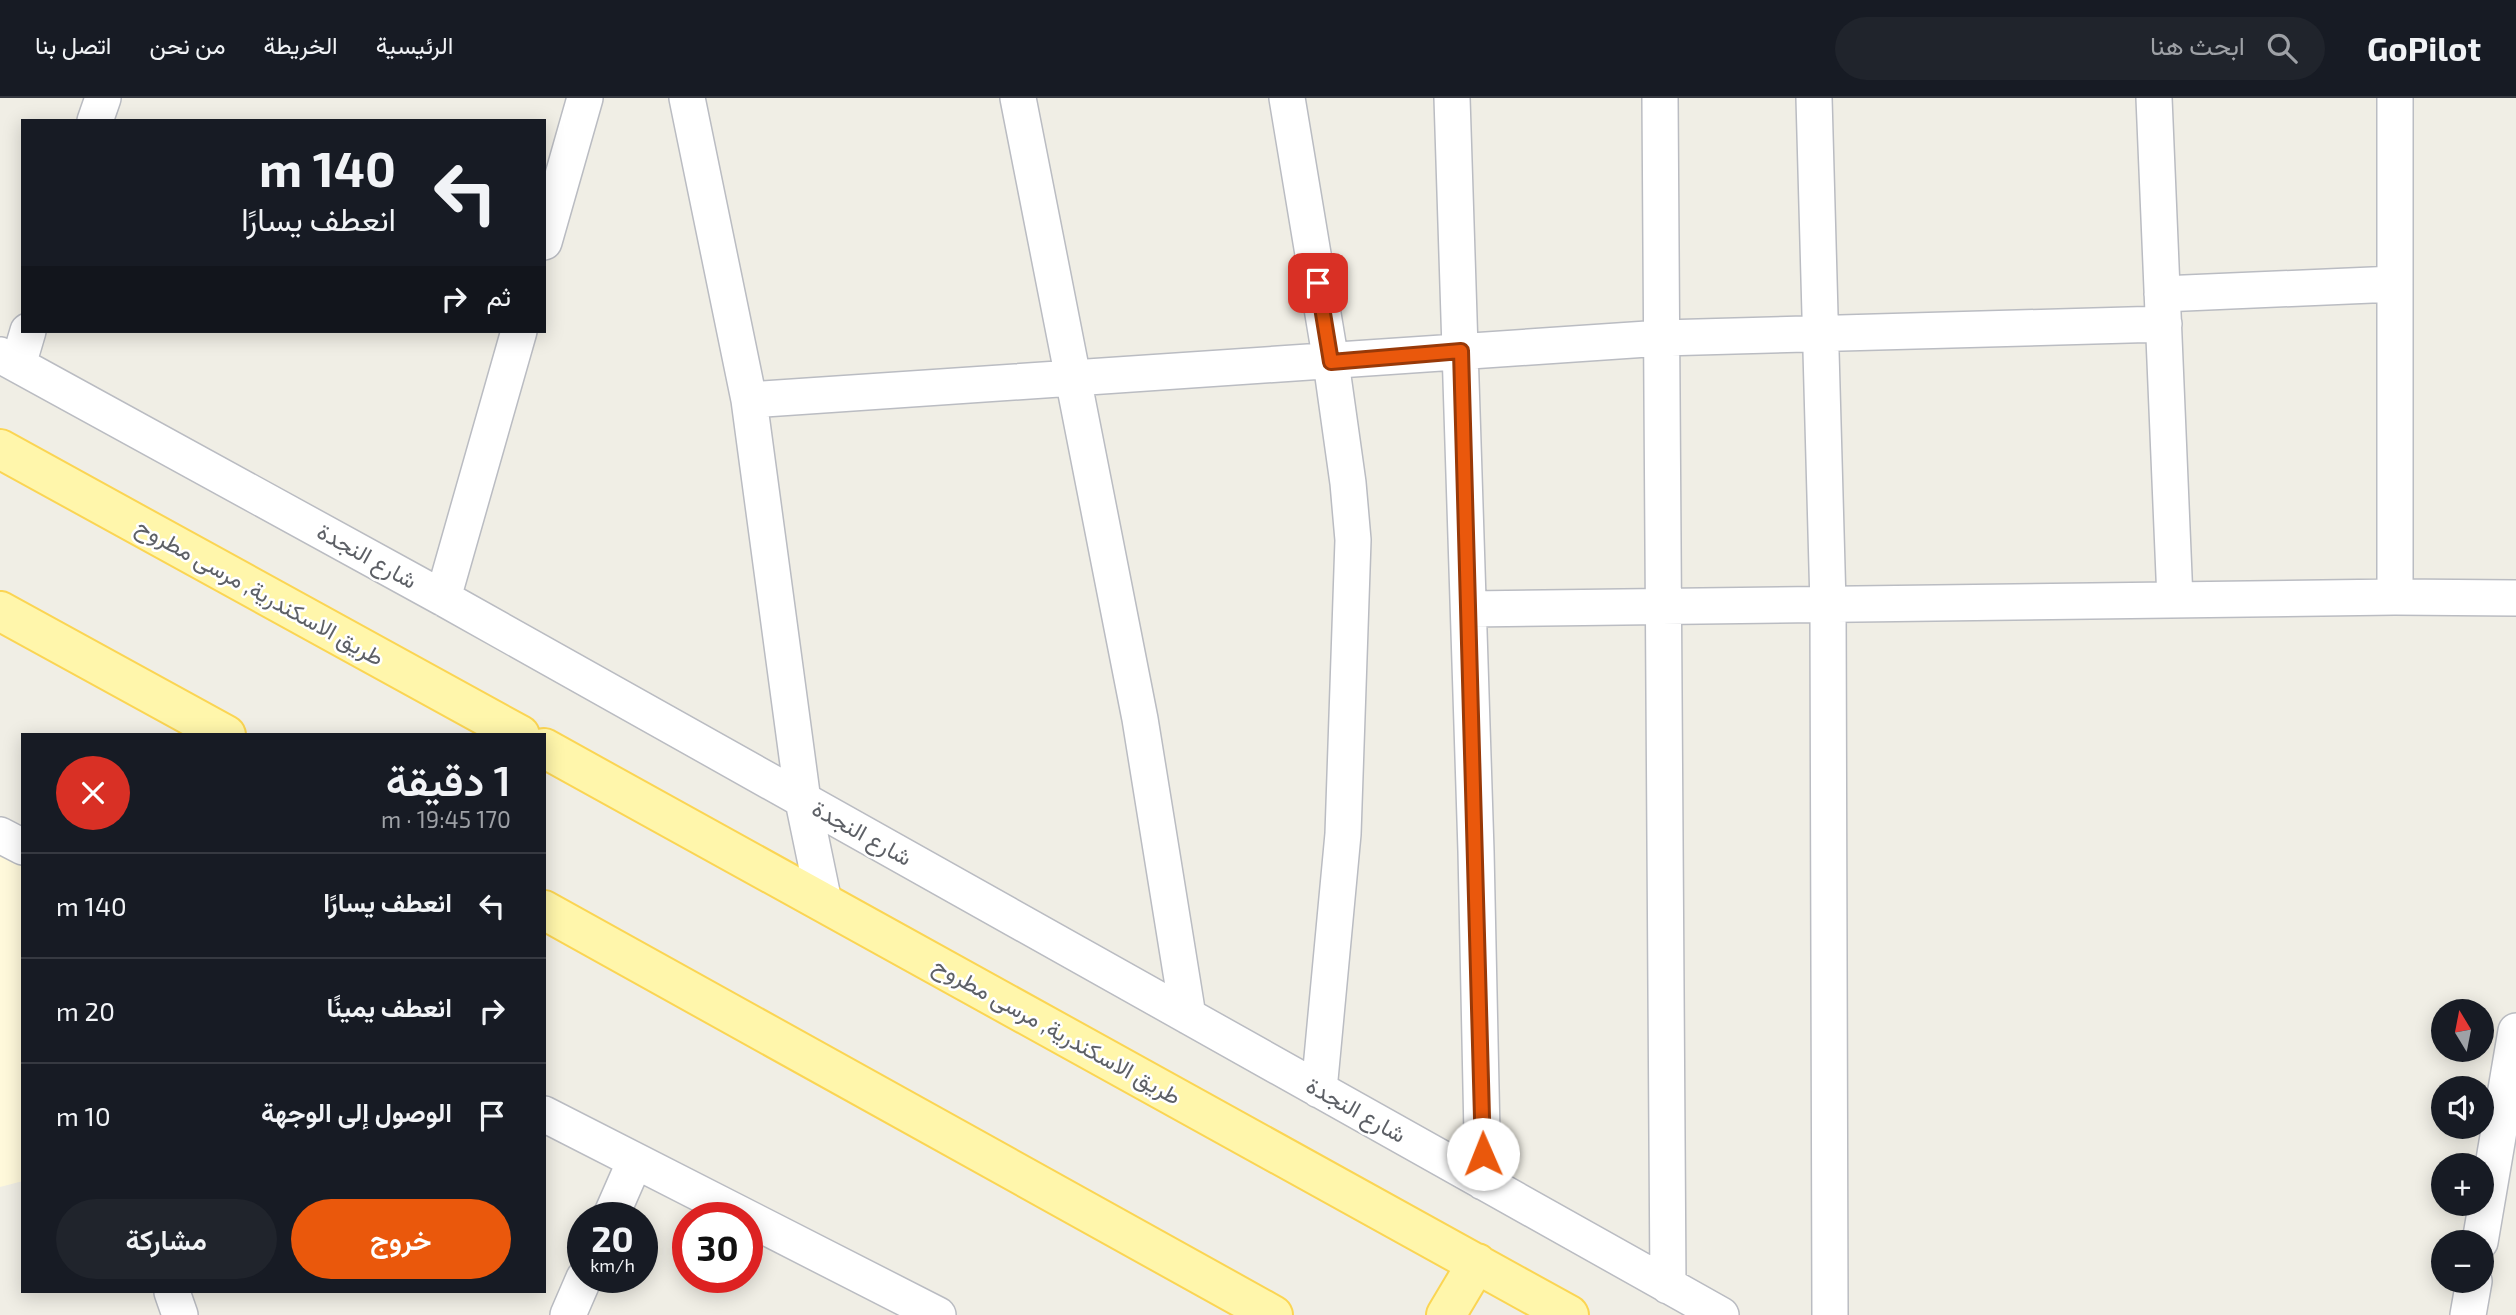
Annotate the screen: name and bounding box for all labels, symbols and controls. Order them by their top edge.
search box [1835,17,2325,80]
text: GoPilot [2367,28,2481,68]
text: ابحث هنا [2150,29,2245,60]
icon: search [2263,29,2301,67]
text: اتصل بنا [35,30,111,59]
text: من نحن [149,30,225,59]
text: الخريطة [263,30,338,59]
text: الرئيسية [376,30,453,59]
text: 140 m [259,138,396,197]
icon: left [420,147,511,238]
text: انعطف يسارًا [241,199,396,237]
pin [1288,253,1348,313]
icon: arrive [1299,264,1337,302]
icon: right [435,280,473,318]
text: ثم [487,280,511,311]
street label: طريق الاسكندرية, مرسى مطروح [130,511,389,674]
street label: شارع النجدة [311,516,422,597]
text: 1 دقيقة [386,754,511,804]
button: close [56,756,130,830]
street label: شارع النجدة [806,793,917,874]
text: 170 m · 19:45 [381,805,511,833]
text: انعطف يسارًا [323,886,452,917]
icon: left [473,887,511,925]
text: 140 m [56,890,127,921]
street label: طريق الاسكندرية, مرسى مطروح [927,950,1186,1113]
text: انعطف يمينًا [327,991,452,1022]
icon: right [473,992,511,1030]
text: 20 m [56,995,115,1026]
north arrow [2431,999,2494,1062]
map controls [2431,999,2494,1293]
street label: شارع النجدة [1300,1070,1411,1151]
button: sound [2431,1076,2494,1139]
text: الوصول إلى الوجهة [261,1096,452,1127]
icon: arrive [473,1097,511,1135]
text: 10 m [56,1100,111,1131]
position arrow [1446,1117,1520,1191]
button: + [2431,1153,2494,1216]
button: مشاركة [56,1199,277,1279]
button: خروج [291,1199,511,1279]
speed limit sign: 30 [672,1202,763,1293]
text: 20 [591,1217,634,1259]
button: − [2431,1230,2494,1293]
text: km/h [590,1254,635,1276]

